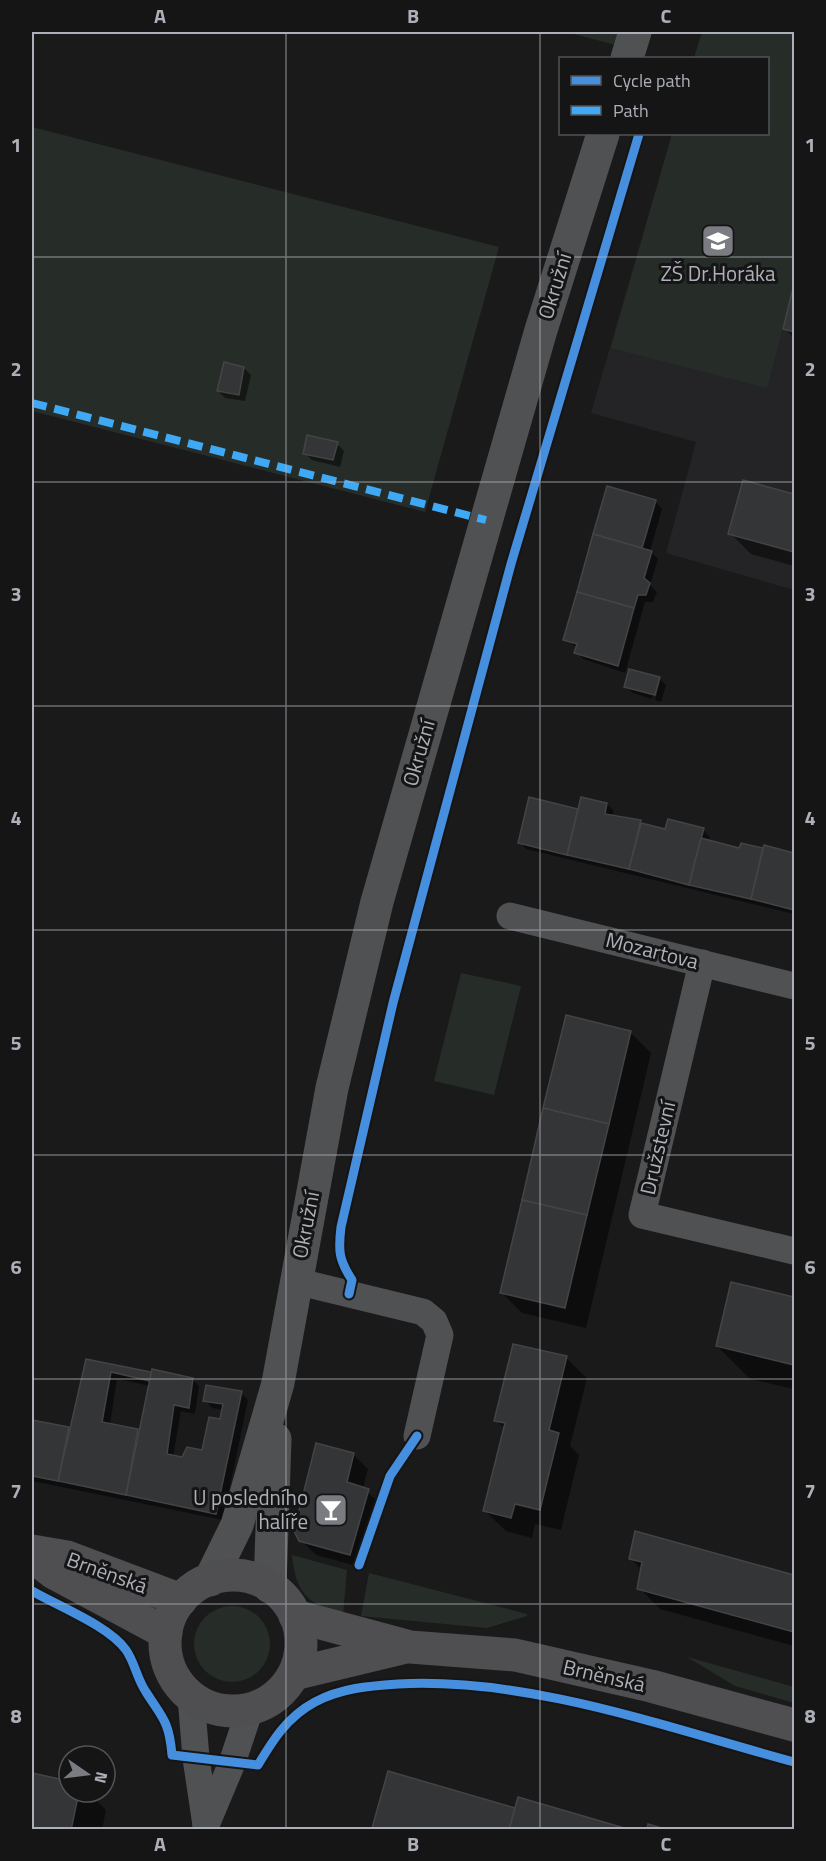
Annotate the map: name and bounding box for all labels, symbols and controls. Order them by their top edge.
text: A [154,0,166,31]
text: B [407,0,419,31]
text: C [661,0,672,31]
legend [559,57,769,135]
text: Cycle path [613,67,691,94]
text: Path [613,97,649,124]
text: 1 [10,129,22,160]
text: 1 [804,129,816,160]
school or university icon: ZŠ Dr.Horáka [700,223,736,259]
street label: Okružní [529,247,580,323]
place label: ZŠ Dr.Horáka [661,257,776,289]
text: 2 [10,353,22,384]
text: 2 [804,353,816,384]
text: 3 [10,578,22,609]
text: 3 [804,578,816,609]
street label: Okružní [393,714,443,790]
text: 4 [10,802,22,833]
text: 4 [804,802,816,833]
street label: Mozartova [602,923,702,977]
text: 5 [10,1027,22,1058]
text: 5 [804,1027,816,1058]
street label: Družstevní [631,1097,684,1198]
street label: Okružní [283,1187,327,1261]
text: 6 [10,1251,22,1282]
text: 6 [804,1251,816,1282]
text: 7 [10,1475,22,1506]
text: 7 [804,1475,816,1506]
place label: U posledního halíře [193,1481,308,1537]
bar icon: U posledního halíře [313,1492,349,1528]
street label: Brněnská [63,1543,153,1602]
street label: Brněnská [560,1650,649,1700]
text: 8 [10,1700,22,1731]
text: 8 [804,1700,816,1731]
north arrow [57,1744,117,1804]
text: N [89,1769,115,1786]
text: A [154,1828,166,1859]
text: B [407,1828,419,1859]
text: C [661,1828,672,1859]

